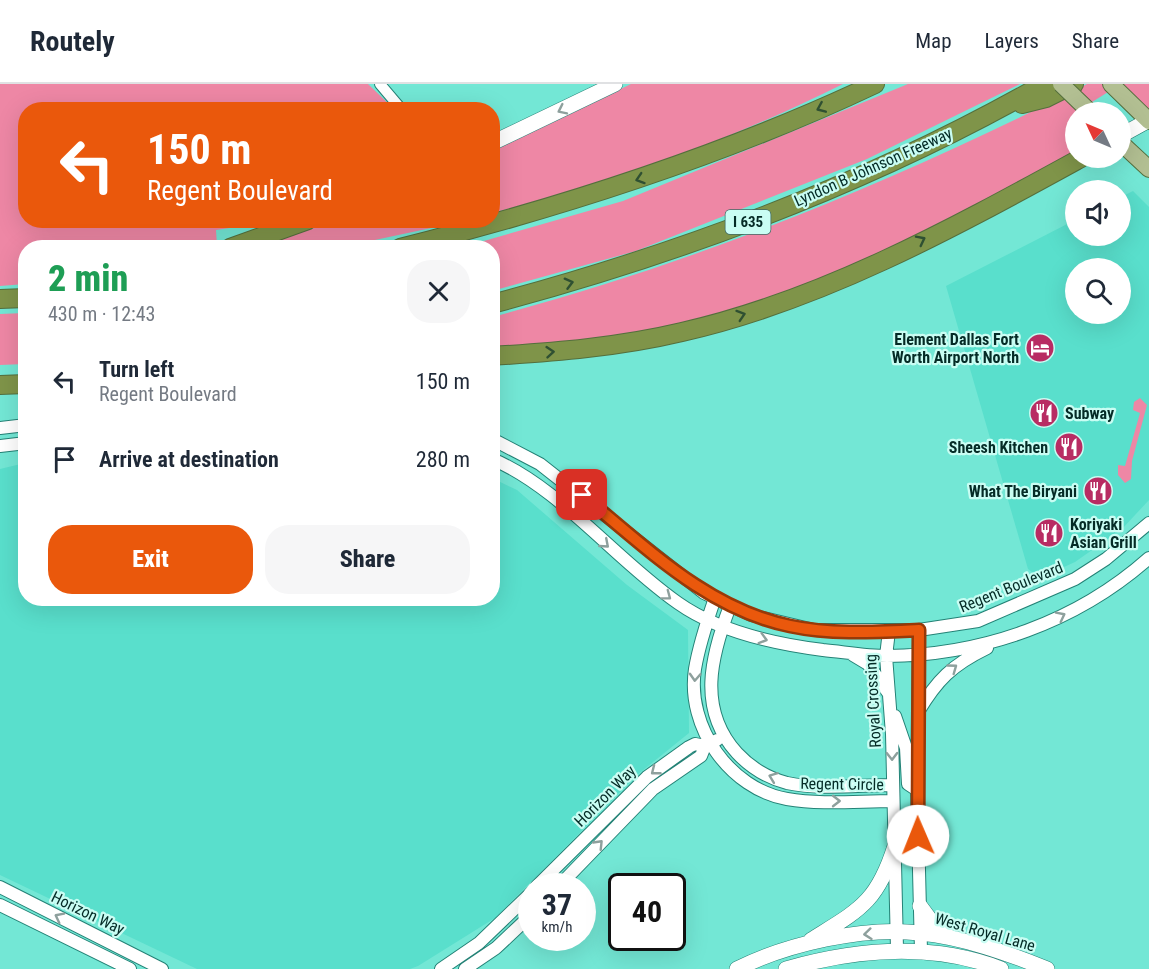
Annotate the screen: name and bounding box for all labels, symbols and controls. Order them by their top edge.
text: Routely [30,25,115,58]
text: Map [915,29,952,53]
text: Layers [985,29,1039,53]
text: Share [1072,29,1119,53]
one-way arrow [817,101,828,113]
one-way arrow [557,102,568,114]
north arrow [1065,102,1131,168]
map controls [1065,102,1131,324]
street label: Lyndon B Johnson Freeway [791,123,955,210]
text: 150 m [147,125,252,174]
icon: left [48,126,126,204]
one-way arrow [635,172,646,184]
text: Regent Boulevard [147,175,333,207]
button: sound [1065,180,1131,246]
road number: I 635 [726,210,771,234]
one-way arrow [915,236,926,248]
text: 2 min [48,258,128,300]
button: search [1065,258,1131,324]
button: close [407,260,470,323]
one-way arrow [564,278,574,291]
text: 430 m · 12:43 [48,302,155,326]
one-way arrow [735,310,746,323]
place label: Element Dallas Fort Worth Airport North [892,330,1019,367]
hotel icon: Element Dallas Fort Worth Airport North [1024,332,1056,364]
one-way arrow [546,346,555,359]
text: Turn left [99,357,174,382]
icon: left [48,365,81,398]
text: 150 m [416,369,470,394]
text: Regent Boulevard [99,382,237,406]
restaurant icon: Subway [1028,397,1060,429]
place label: Subway [1065,404,1114,423]
restaurant icon: Sheesh Kitchen [1053,431,1085,463]
place label: Sheesh Kitchen [949,438,1048,457]
icon: arrive [48,443,81,476]
text: Arrive at destination [99,447,279,472]
text: 280 m [416,447,470,472]
pin [556,469,607,520]
restaurant icon: What The Biryani [1082,475,1114,507]
icon: arrive [565,478,598,511]
place label: What The Biryani [969,482,1077,501]
place label: Koriyaki Asian Grill [1070,515,1137,552]
restaurant icon: Koriyaki Asian Grill [1033,517,1065,549]
button: Exit [48,525,253,594]
button: Share [265,525,470,594]
one-way arrow [598,537,609,548]
street label: Regent Boulevard [956,558,1066,616]
one-way arrow [661,588,672,599]
one-way arrow [1055,612,1066,623]
one-way arrow [757,632,768,644]
street label: Royal Crossing [861,654,885,748]
one-way arrow [947,664,958,675]
one-way arrow [689,672,702,681]
one-way arrow [886,752,898,761]
street label: Horizon Way [570,761,640,831]
one-way arrow [650,763,661,774]
one-way arrow [768,772,779,784]
street label: Regent Circle [800,774,884,794]
one-way arrow [832,795,841,807]
position arrow [886,804,950,868]
one-way arrow [592,841,603,852]
speed limit sign: 40 [608,873,686,951]
street label: Horizon Way [48,887,128,939]
text: 37 [542,887,572,922]
street label: West Royal Lane [933,909,1037,955]
one-way arrow [55,913,65,924]
text: km/h [542,918,572,936]
one-way arrow [863,927,873,940]

